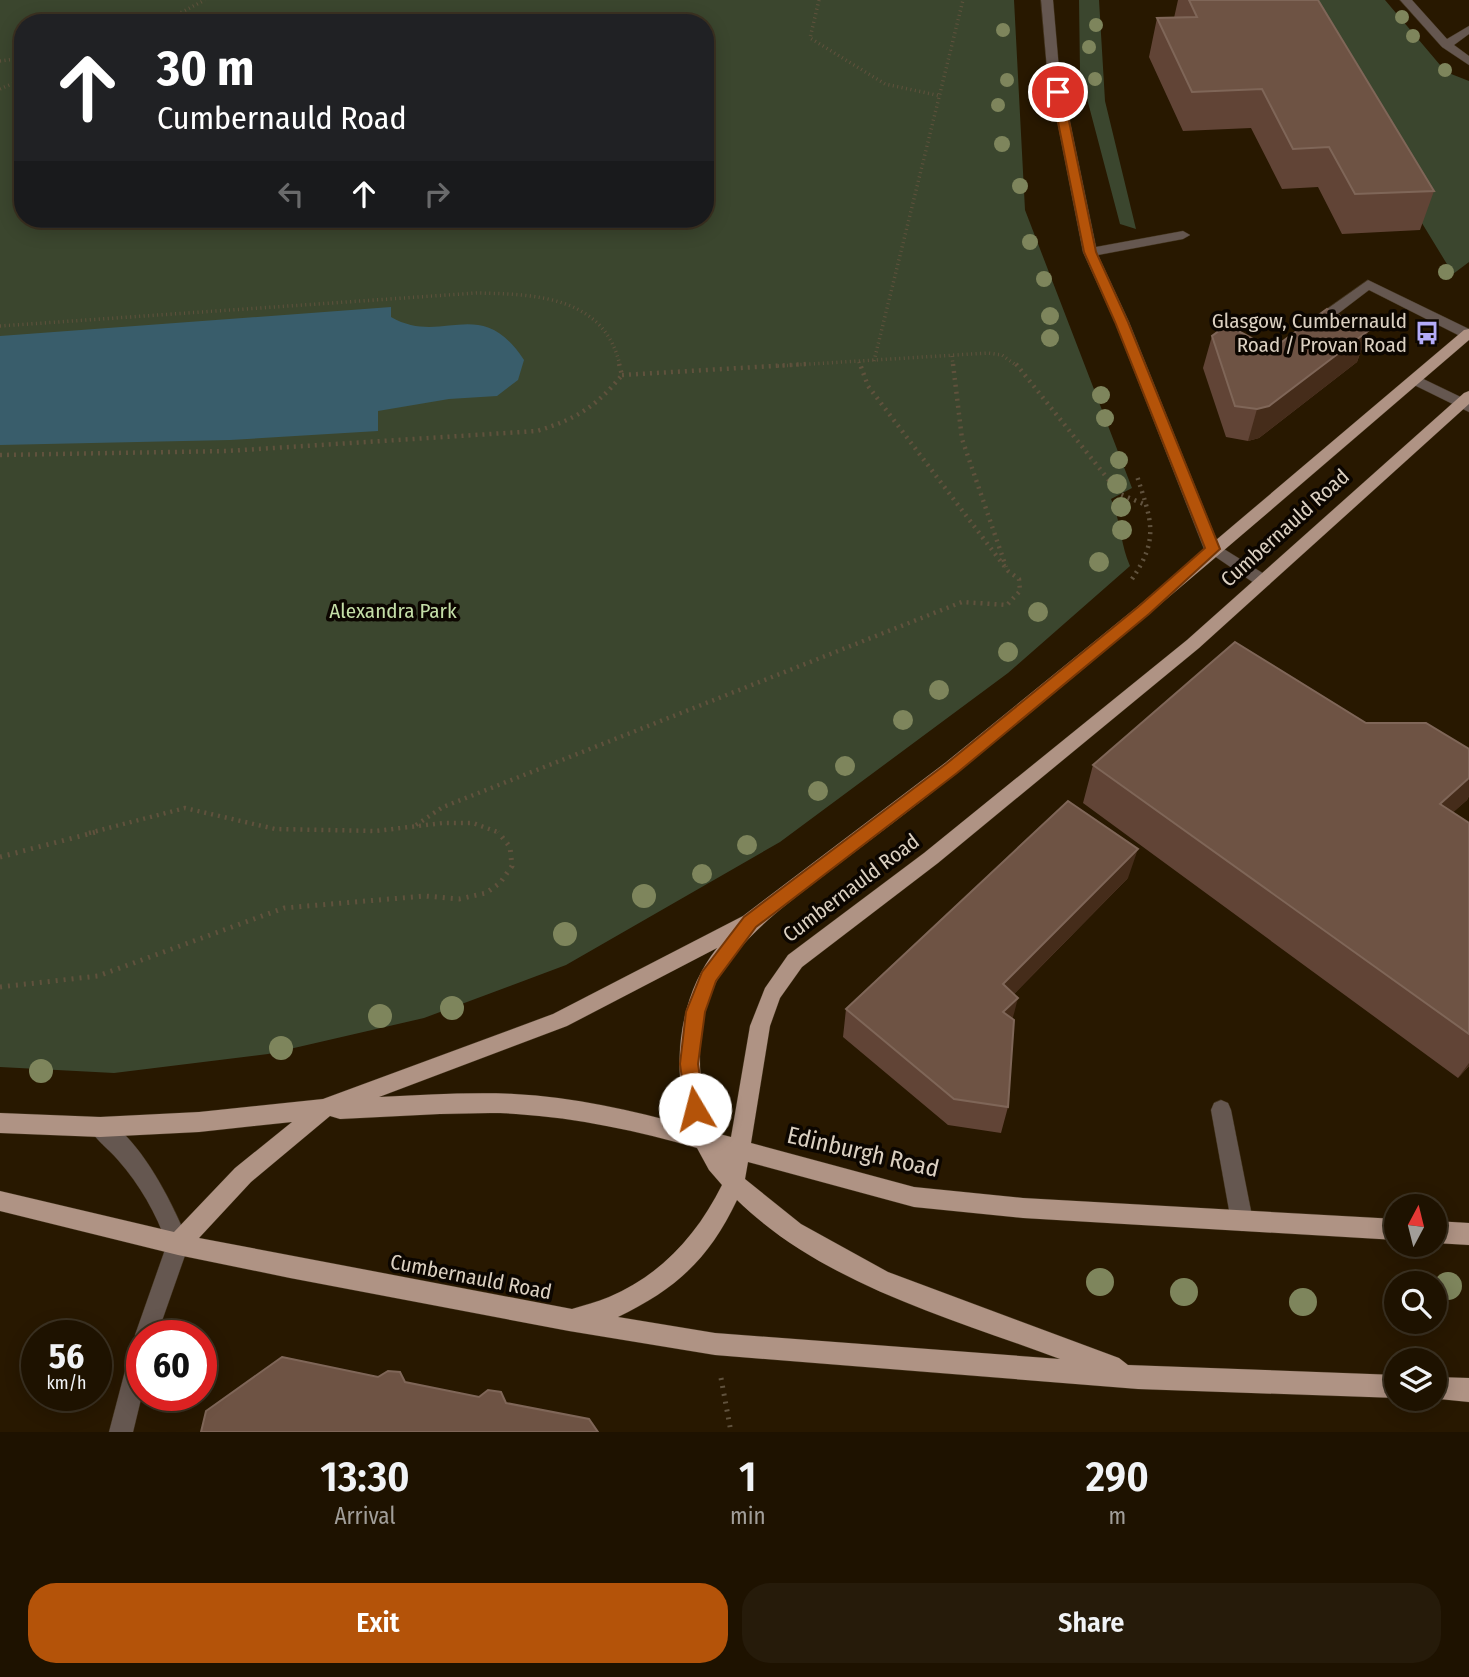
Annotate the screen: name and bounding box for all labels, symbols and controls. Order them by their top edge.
text: 30 m [157,39,255,98]
icon: ahead [42,42,133,133]
pin [1028,62,1088,122]
icon: arrive [1039,73,1077,111]
text: Cumbernauld Road [157,99,407,137]
icon: left [272,175,310,213]
icon: ahead [345,175,383,213]
icon: right [418,175,456,213]
place label: Glasgow, Cumbernauld Road / Provan Road [1212,308,1407,358]
bus stop icon: Glasgow, Cumbernauld Road / Provan Road [1413,319,1441,347]
street label: Cumbernauld Road [1215,464,1355,592]
park label: Alexandra Park [329,598,457,624]
street label: Cumbernauld Road [778,828,924,948]
position arrow [658,1072,732,1146]
street label: Edinburgh Road [784,1121,942,1183]
north arrow [1384,1194,1447,1256]
map controls [1384,1194,1447,1411]
street label: Cumbernauld Road [388,1249,554,1305]
button: search [1384,1271,1447,1334]
speed limit sign: 60 [126,1320,217,1411]
text: 56 [49,1335,84,1377]
button: layers [1384,1348,1447,1411]
text: km/h [46,1372,87,1394]
text: 13:30 [320,1452,410,1502]
text: 1 [739,1452,757,1502]
text: 290 [1086,1452,1149,1502]
text: Arrival [334,1502,395,1530]
text: min [730,1502,766,1530]
text: m [1108,1502,1126,1530]
button: Exit [28,1583,728,1663]
button: Share [742,1583,1441,1663]

